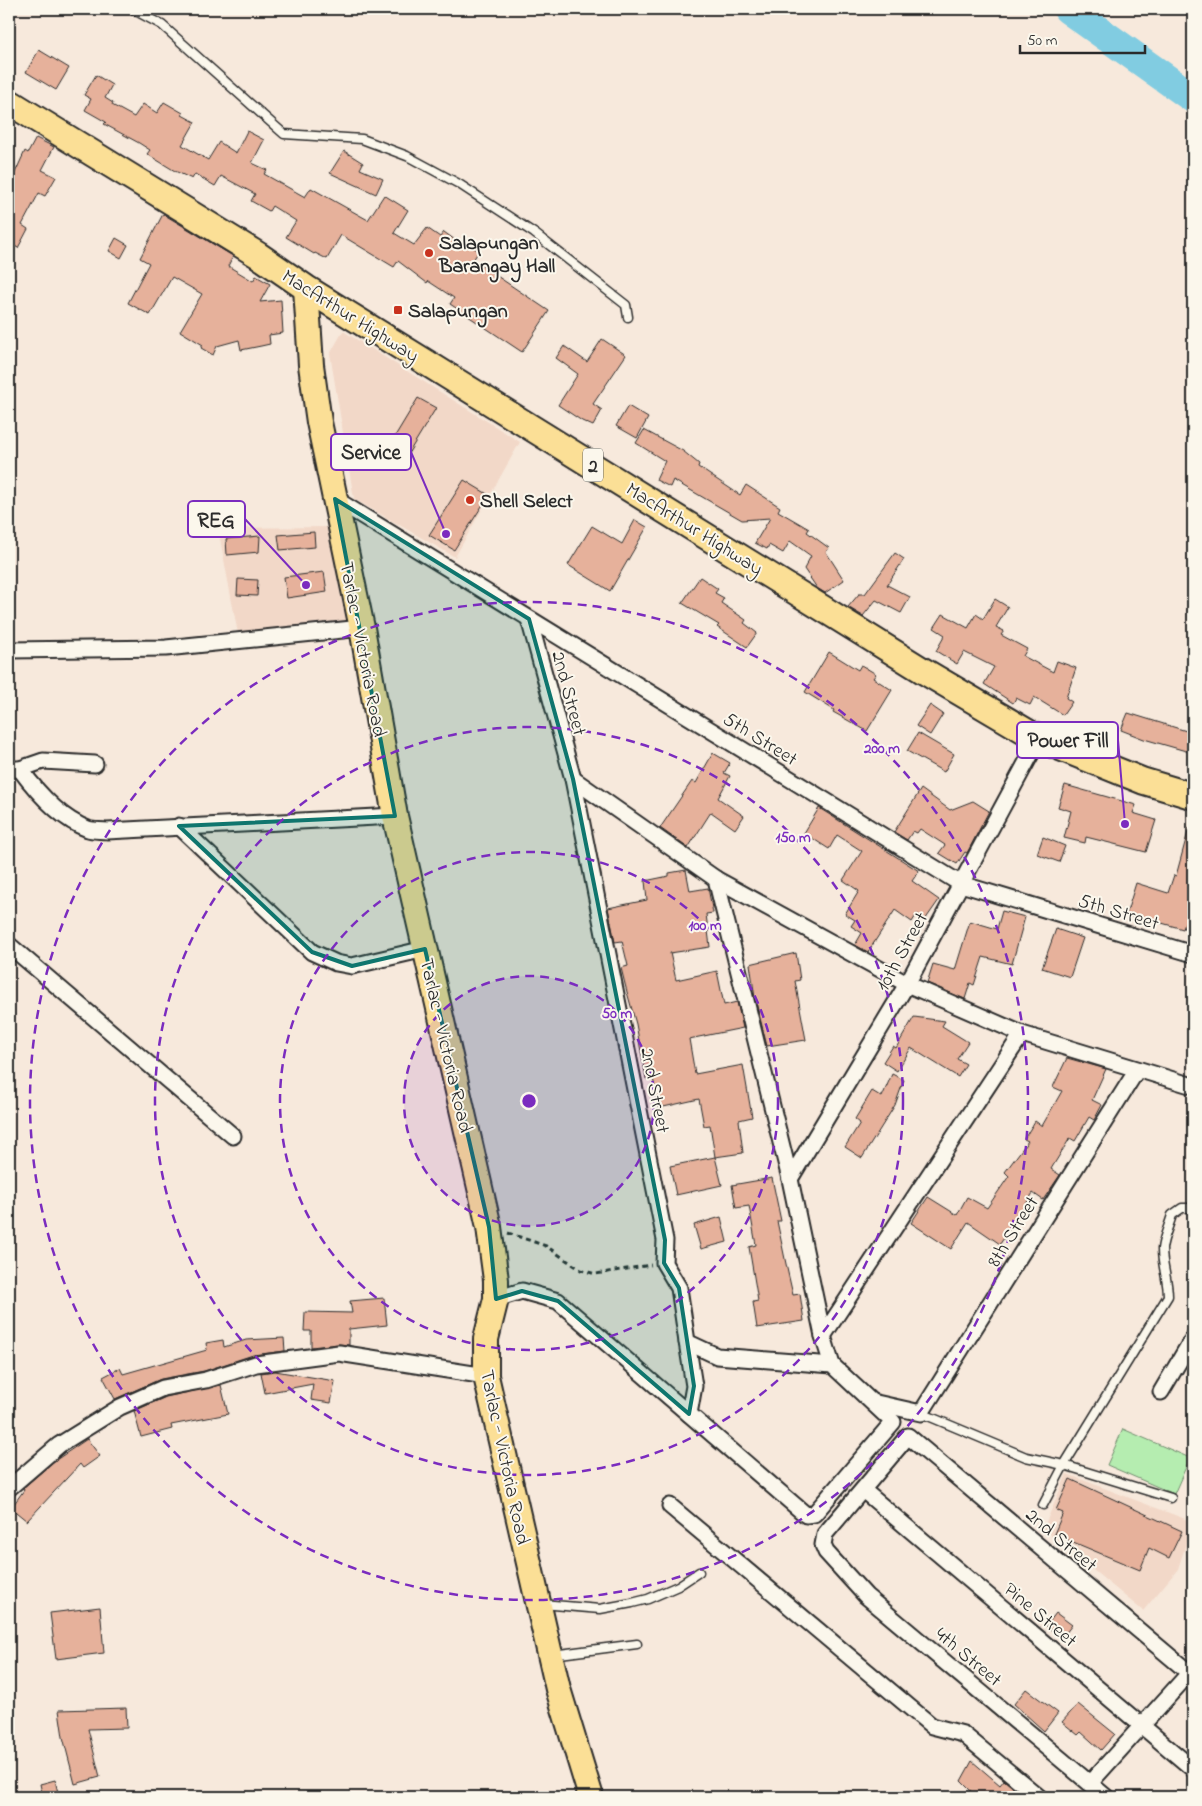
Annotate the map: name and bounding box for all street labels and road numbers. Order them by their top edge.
street label: MacArthur Highway [275,263,424,372]
road number: 2 [583,448,603,482]
street label: MacArthur Highway [619,476,768,585]
street label: Tarlac - Victoria Road [330,559,393,740]
street label: 2nd Street [542,648,593,739]
street label: 5th Street [717,706,803,775]
street label: 5th Street [1074,887,1162,939]
street label: 10th Street [870,907,937,997]
street label: Tarlac - Victoria Road [410,956,479,1136]
street label: 2nd Street [631,1045,676,1136]
street label: 8th Street [981,1191,1048,1274]
street label: Tarlac - Victoria Road [471,1367,536,1548]
street label: 2nd Street [1018,1502,1103,1580]
street label: Pine Street [996,1576,1083,1656]
street label: 4th Street [927,1621,1008,1695]

